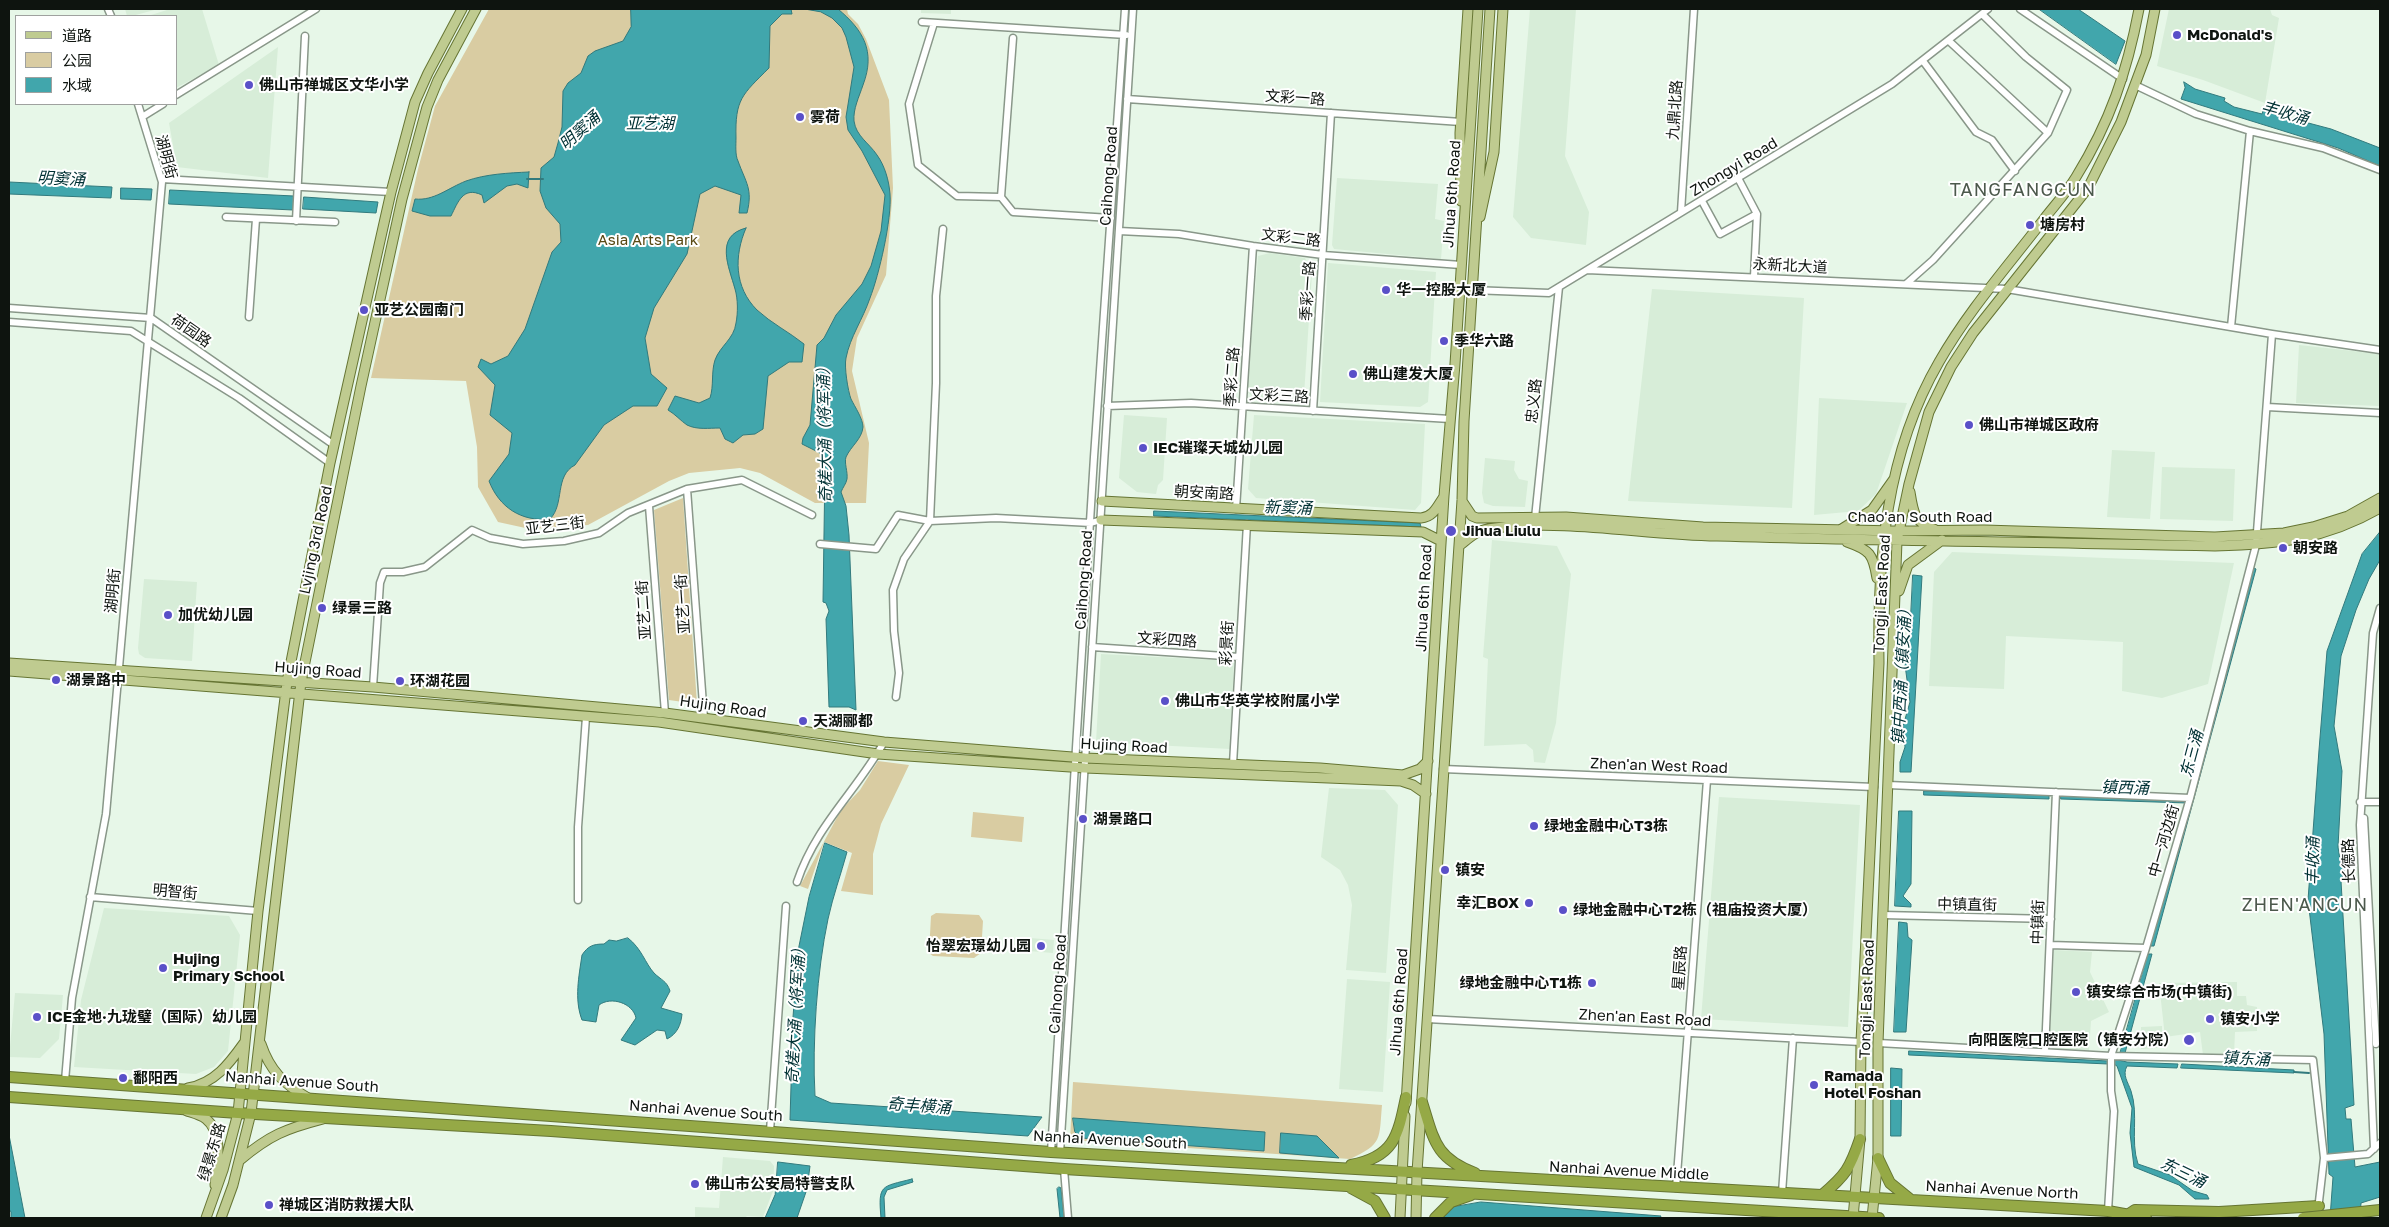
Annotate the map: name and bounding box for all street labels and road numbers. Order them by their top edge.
street label: 九鼎北路 [1664,79,1686,141]
street label: 文彩一路 [1264,87,1326,109]
street label: Caihong Road [1097,126,1121,226]
street label: 湖明街 [151,133,181,181]
street label: Zhongyi Road [1687,134,1781,200]
street label: Jihua 6th Road [1439,140,1465,248]
street label: 文彩二路 [1260,225,1322,251]
street label: 永新北大道 [1752,255,1828,277]
street label: 季彩一路 [1297,260,1319,322]
street label: 荷园路 [167,311,215,351]
street label: 季彩二路 [1221,346,1243,408]
street label: 忠义路 [1523,378,1545,424]
street label: 文彩三路 [1249,385,1309,407]
street label: 朝安南路 [1174,482,1234,504]
street label: Lvjing 3rd Road [296,484,336,596]
street label: Chao'an South Road [1848,508,1992,526]
street label: 亚艺三街 [524,513,586,539]
street label: Caihong Road [1072,530,1096,630]
street label: Tongji East Road [1870,534,1894,654]
street label: Jihua 6th Road [1412,544,1436,652]
street label: 湖明街 [102,568,124,614]
street label: 亚艺一街 [672,573,694,635]
street label: 亚艺二街 [633,579,655,641]
street label: 彩景街 [1217,620,1237,666]
street label: 文彩四路 [1136,629,1198,651]
street label: Hujing Road [274,658,362,682]
street label: Hujing Road [678,692,768,722]
street label: Hujing Road [1080,735,1168,757]
street label: Zhen'an West Road [1590,755,1728,777]
street label: 中一河边街 [2145,802,2183,880]
street label: 长德路 [2339,838,2359,884]
street label: 明智街 [152,881,198,903]
street label: 中镇直街 [1937,895,1997,915]
street label: 中镇街 [2028,899,2048,945]
street label: Caihong Road [1046,934,1070,1034]
street label: Tongji East Road [1856,939,1878,1059]
street label: 星辰路 [1669,945,1691,991]
street label: Jihua 6th Road [1386,948,1412,1056]
street label: Zhen'an East Road [1578,1006,1712,1030]
street label: Nanhai Avenue South [224,1068,380,1096]
street label: Nanhai Avenue South [628,1097,784,1125]
street label: 绿景东路 [195,1121,229,1183]
street label: Nanhai Avenue South [1033,1127,1187,1153]
street label: Nanhai Avenue Middle [1549,1158,1709,1184]
street label: Nanhai Avenue North [1925,1177,2079,1203]

